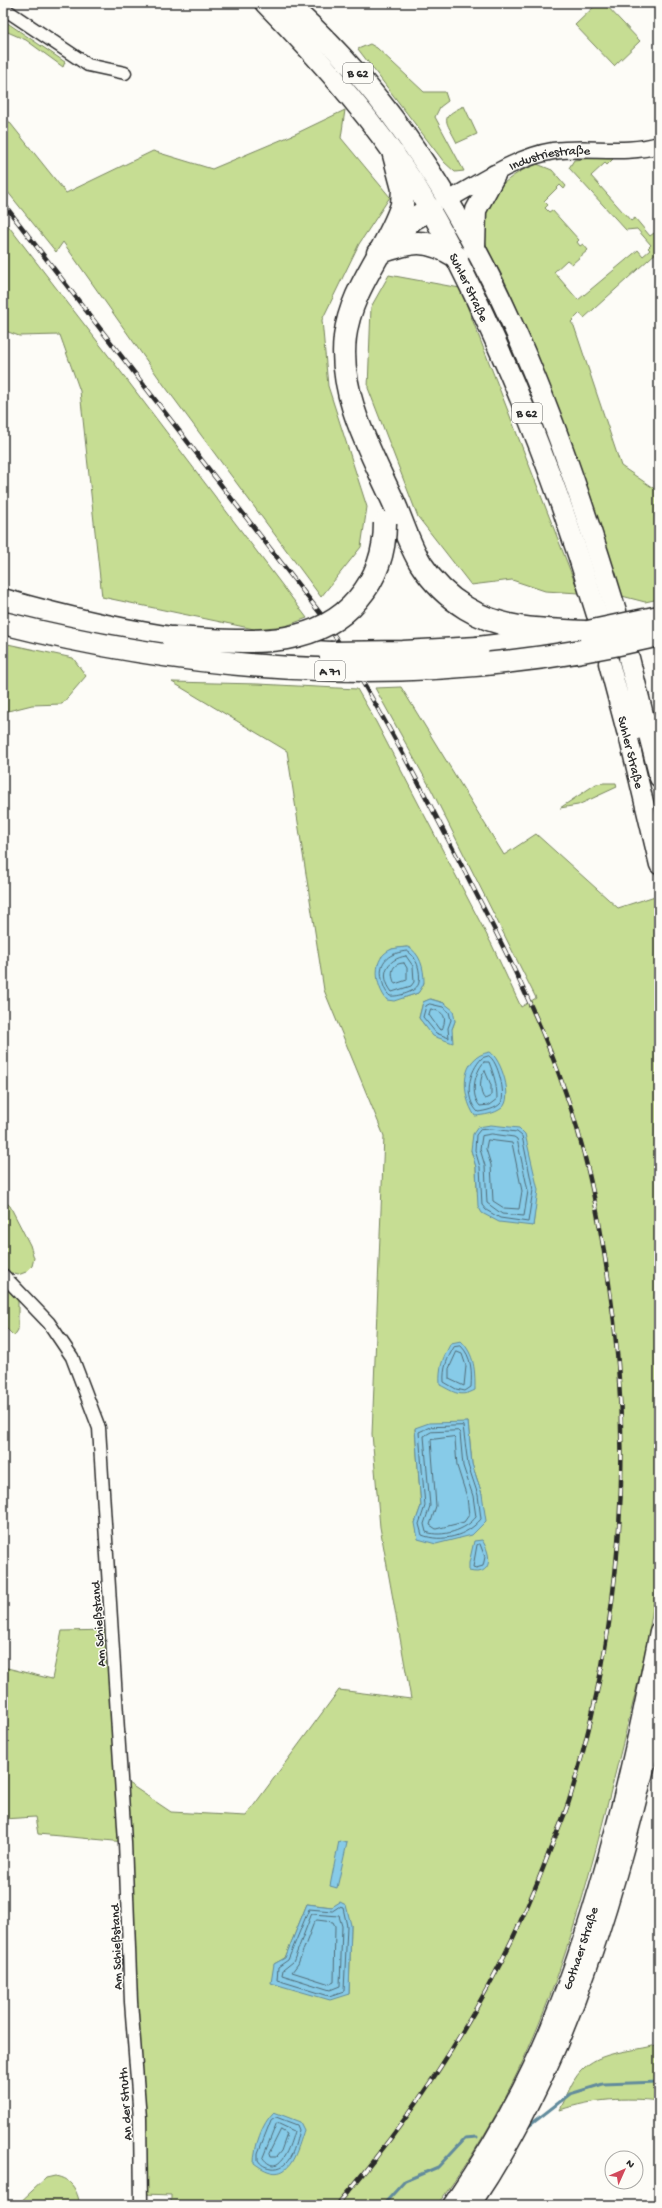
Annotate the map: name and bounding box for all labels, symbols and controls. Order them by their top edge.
road number: B 62 [343,63,373,83]
street label: Industriestraße [507,144,591,175]
street label: Suhler Straße [445,251,491,325]
road number: B 62 [512,403,542,423]
road number: A 71 [315,661,345,681]
street label: Suhler Straße [613,715,646,791]
street label: Am Schießstand [89,1579,110,1667]
street label: Am Schießstand [108,1902,126,1990]
street label: Gothaer Straße [561,1905,603,1992]
street label: An der Struth [116,2067,137,2141]
north arrow [604,2150,644,2190]
text: N [623,2158,636,2171]

